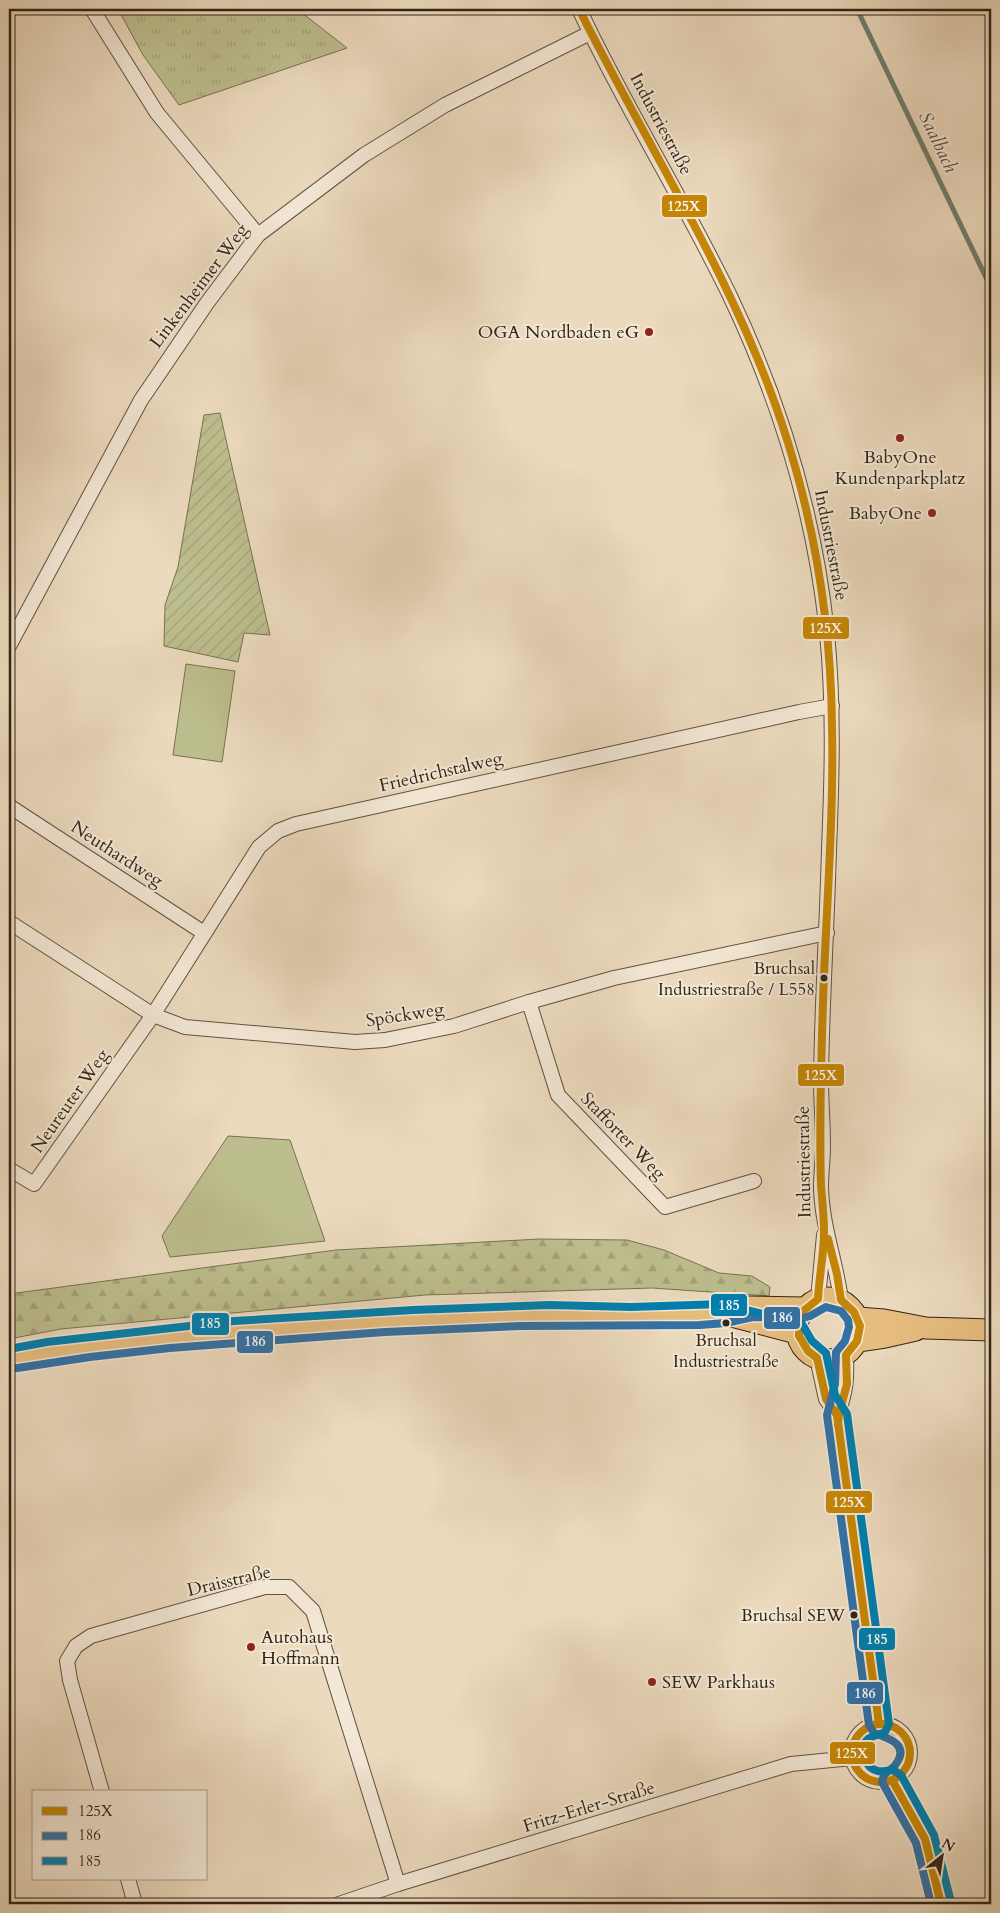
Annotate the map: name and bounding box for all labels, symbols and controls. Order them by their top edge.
street label: Industriestraße [624,69,698,179]
water label: Saalbach [912,107,964,177]
line badge: 125X [661,194,708,218]
text: 125X [667,197,701,216]
street label: Linkenheimer Weg [144,218,255,354]
place label: OGA Nordbaden eG [478,320,639,345]
marker: OGA Nordbaden eG [643,326,655,338]
marker: BabyOne Kundenparkplatz [894,432,906,444]
place label: BabyOne Kundenparkplatz [835,445,965,491]
street label: Industriestraße [808,487,854,603]
place label: BabyOne [849,501,922,526]
marker: BabyOne [926,507,938,519]
line badge: 125X [802,616,850,640]
text: 125X [809,619,843,638]
street label: Friedrichstalweg [377,745,506,798]
street label: Neuthardweg [66,815,169,894]
place label: Bruchsal Industriestraße / L558 [658,957,816,1001]
marker: Bruchsal Industriestraße / L558 [819,973,829,983]
street label: Spöckweg [364,996,447,1034]
street label: Neureuter Weg [25,1043,116,1158]
line badge: 125X [797,1063,845,1087]
text: 125X [804,1066,838,1085]
street label: Stafforter Weg [575,1087,672,1186]
street label: Industriestraße [791,1106,817,1218]
line badge: 185 [710,1293,748,1317]
text: 185 [718,1296,740,1315]
line badge: 186 [763,1306,801,1330]
text: 186 [771,1308,793,1327]
line badge: 185 [191,1312,230,1336]
text: 185 [199,1314,221,1333]
marker: Bruchsal Industriestraße [721,1318,731,1328]
place label: Bruchsal Industriestraße [673,1329,779,1373]
line badge: 186 [236,1330,274,1354]
text: 186 [244,1332,266,1351]
line badge: 125X [825,1490,873,1514]
text: 125X [832,1493,866,1512]
street label: Draisstraße [185,1559,273,1603]
place label: Bruchsal SEW [741,1604,845,1627]
marker: Bruchsal SEW [849,1610,859,1620]
place label: Autohaus Hoffmann [261,1625,341,1671]
line badge: 185 [858,1627,896,1651]
text: 185 [866,1630,888,1649]
marker: Autohaus Hoffmann [245,1641,257,1653]
place label: SEW Parkhaus [662,1670,775,1695]
marker: SEW Parkhaus [646,1676,658,1688]
line badge: 186 [846,1681,884,1705]
text: 186 [854,1684,876,1703]
line badge: 125X [829,1741,876,1765]
text: 125X [835,1744,869,1763]
street label: Fritz-Erler-Straße [520,1775,658,1839]
legend [32,1790,208,1880]
text: 125X [78,1801,113,1821]
text: 186 [78,1825,101,1845]
north arrow [918,1830,968,1880]
text: N [938,1834,958,1856]
text: 185 [78,1851,101,1871]

